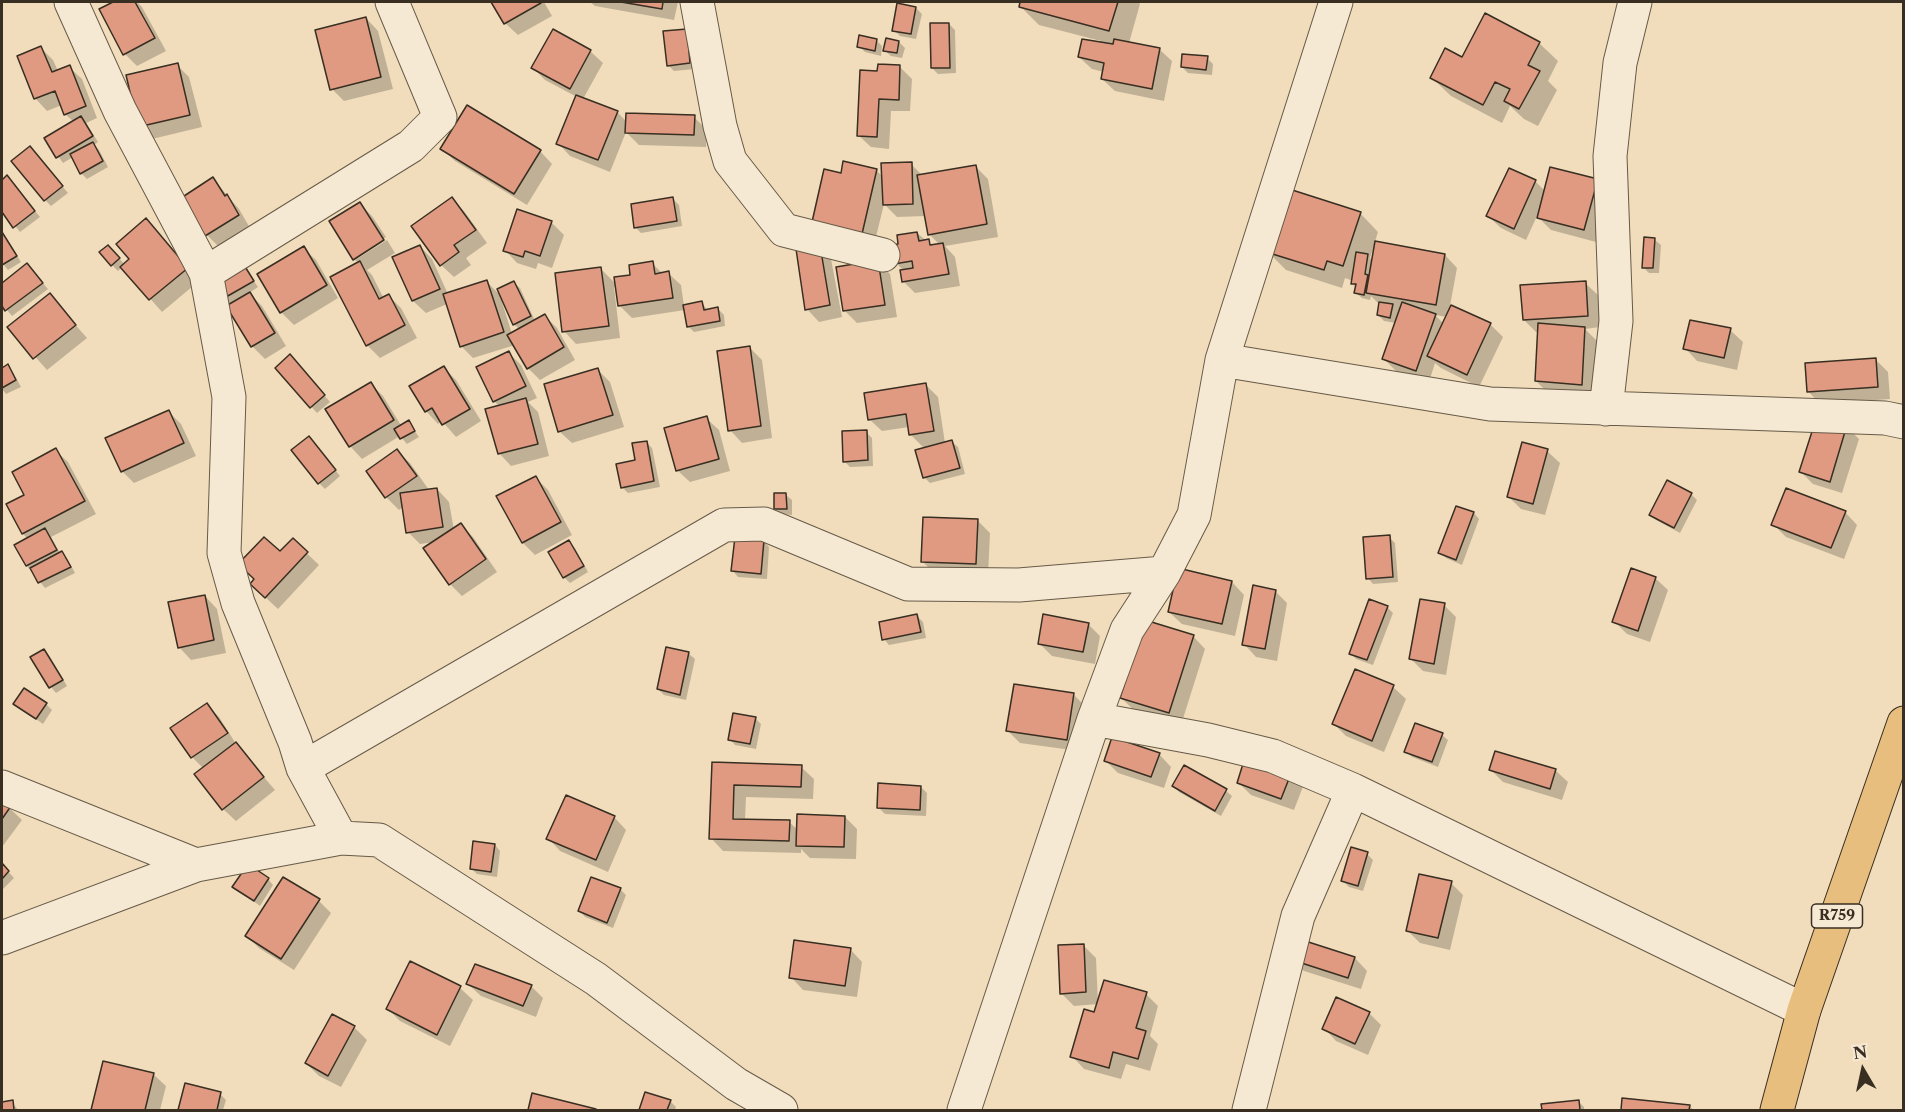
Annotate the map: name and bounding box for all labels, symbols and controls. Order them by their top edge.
road number: R759 [1812,904,1862,928]
north arrow [1833,1040,1893,1100]
text: N [1852,1041,1869,1063]

